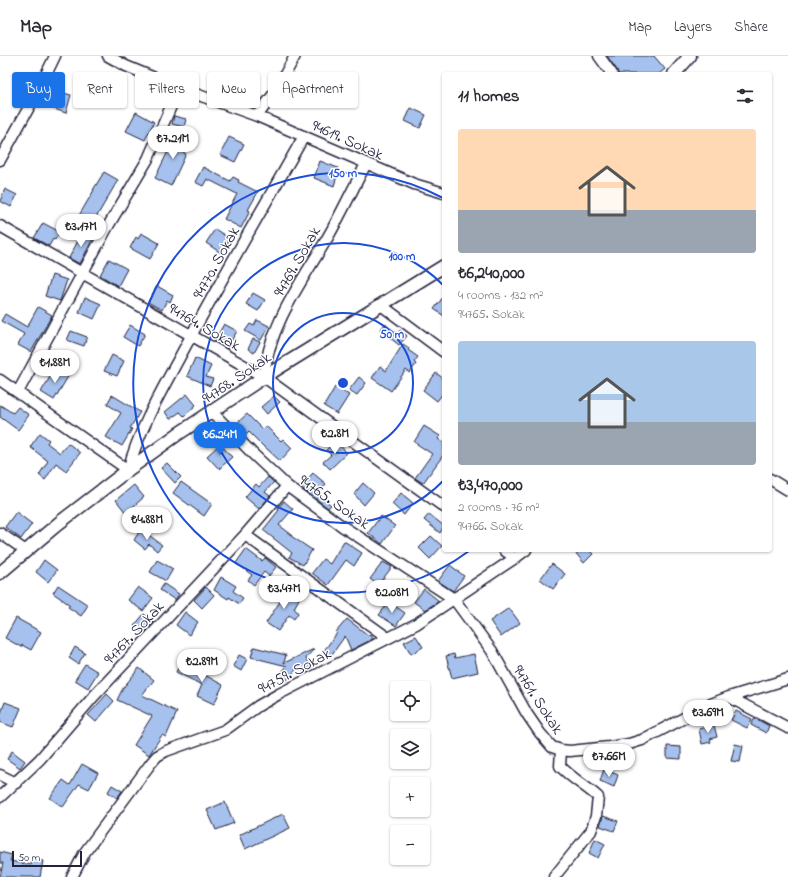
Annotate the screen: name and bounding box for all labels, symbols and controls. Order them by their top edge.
text: Map [20,14,52,41]
text: Map [628,17,652,38]
text: Layers [674,17,712,38]
text: Share [734,17,768,38]
chip: Buy [12,72,65,108]
chip: Rent [73,72,127,108]
chip: Filters [135,72,199,108]
chip: New [207,72,260,108]
chip: Apartment [268,72,358,108]
text: 11 homes [458,84,519,109]
icon: filters [734,85,756,107]
street label: 94619. Sokak [307,114,388,168]
pin: ₺7.21M [140,126,206,160]
text: ₺7.21M [157,129,189,148]
icon: home [571,155,643,227]
text: 150 m [329,165,358,183]
pin: ₺3.17M [48,214,114,248]
text: ₺3.17M [65,217,97,236]
street label: 94769. Sokak [268,221,328,302]
street label: 94770. Sokak [187,222,247,304]
text: 100 m [389,248,416,266]
text: ₺6,240,000 [458,261,525,286]
text: 4 rooms · 132 m² [458,286,543,305]
street label: 94764. Sokak [164,297,245,359]
text: 94765. Sokak [458,305,525,324]
text: 50 m [380,326,405,344]
street label: 94768. Sokak [198,346,277,411]
pin: ₺1.88M [22,350,88,384]
text: ₺1.88M [40,353,70,372]
icon: home [571,367,643,439]
centre of rings [336,376,350,390]
pin: ₺2.8M [307,421,363,455]
pin: ₺6.24M [187,422,253,456]
text: ₺2.8M [321,424,349,443]
text: ₺6.24M [203,425,237,444]
street label: 94765. Sokak [293,469,375,537]
text: ₺3,470,000 [458,473,523,498]
text: 2 rooms · 76 m² [458,498,540,517]
pin: ₺4.88M [114,507,180,541]
text: ₺4.88M [131,510,163,529]
text: 94766. Sokak [458,517,523,536]
pin: ₺3.47M [251,576,317,610]
text: ₺3.47M [267,579,301,598]
pin: ₺2.08M [359,580,425,614]
text: ₺2.08M [375,583,409,602]
street label: 94767. Sokak [99,595,171,671]
street label: 94759. Sokak [254,642,337,701]
pin: ₺2.89M [169,649,235,683]
text: ₺2.89M [186,652,218,671]
street label: 94761. Sokak [506,661,569,740]
map controls [390,681,430,865]
button: locate [390,681,430,721]
pin: ₺3.69M [675,700,741,734]
text: ₺3.69M [692,703,724,722]
button: layers [390,729,430,769]
pin: ₺7.66M [576,744,642,778]
text: ₺7.66M [592,747,626,766]
button: + [390,777,430,817]
button: − [390,825,430,865]
scale bar [12,849,82,868]
text: 50 m [18,850,40,866]

